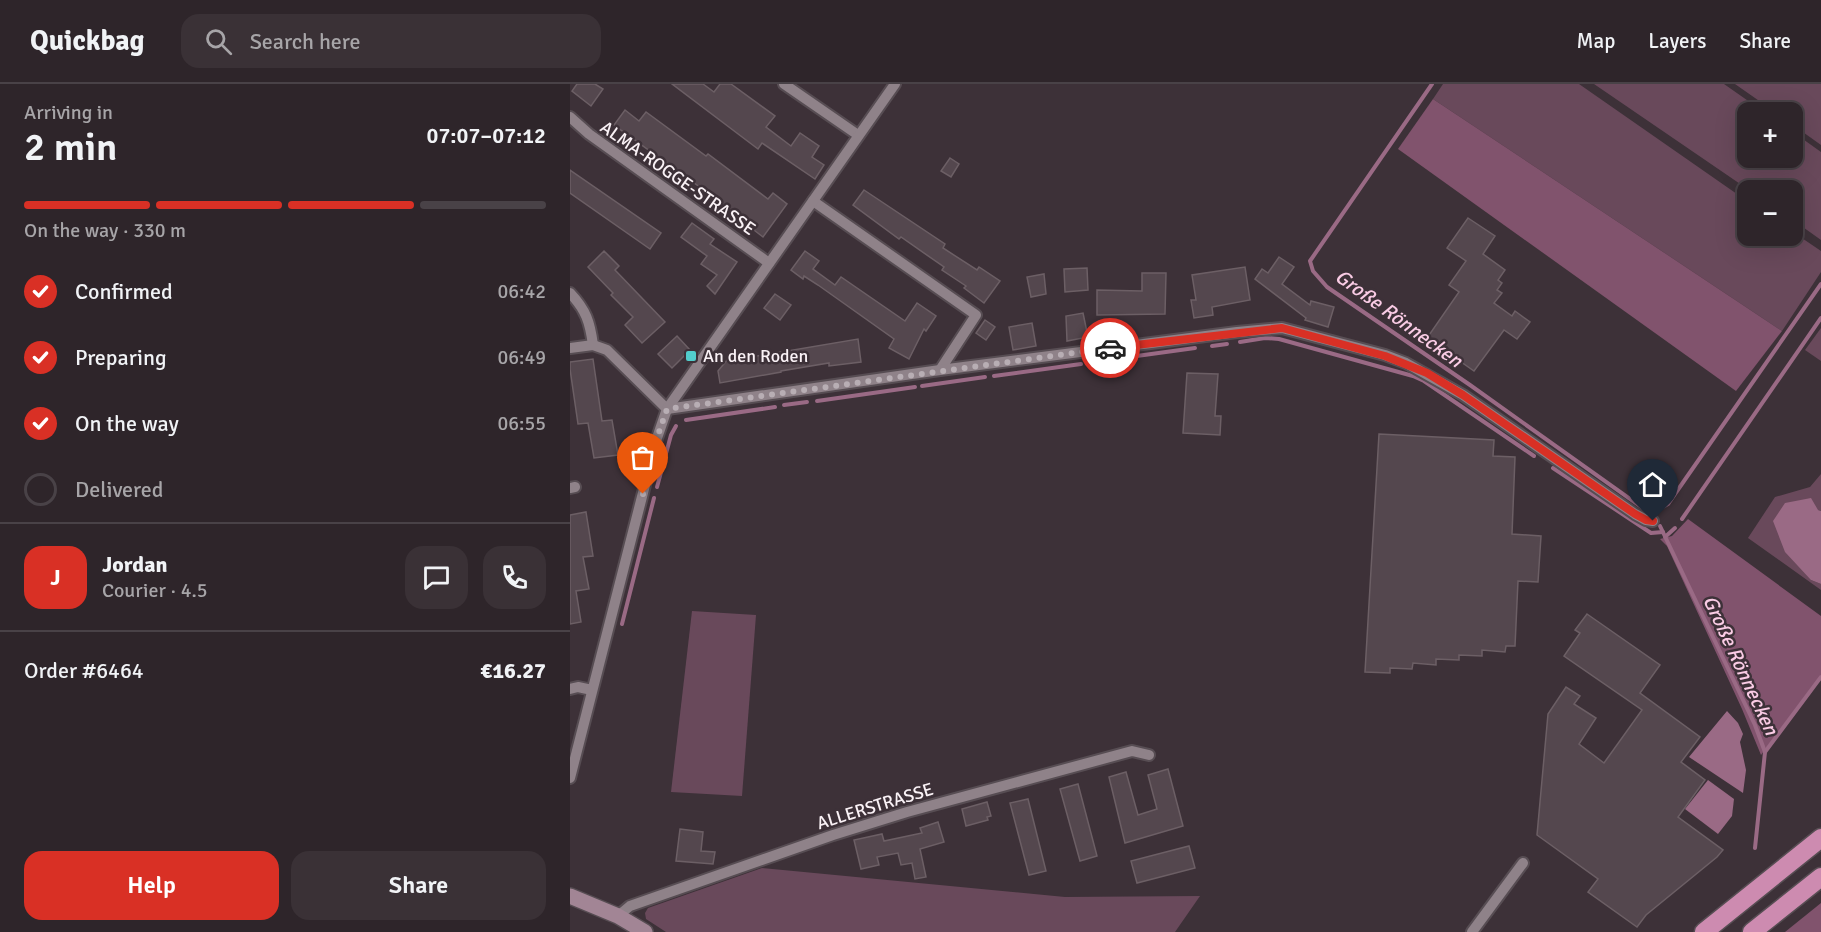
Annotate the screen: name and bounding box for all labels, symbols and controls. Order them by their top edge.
search box [181,14,601,68]
text: Quickbag [30,24,145,58]
icon: search [202,25,235,58]
text: Search here [250,28,361,55]
text: Map [1577,28,1615,54]
text: Layers [1648,28,1706,54]
text: Share [1739,28,1791,54]
text: Arriving in [24,100,113,125]
map controls [1737,102,1803,246]
button: + [1737,102,1803,168]
street label: ALMA-ROGGE-STRASSE [596,116,760,240]
text: 07:07–07:12 [427,122,546,149]
text: 2 min [24,123,117,171]
button: − [1737,180,1803,246]
text: On the way · 330 m [24,218,186,243]
water label: Große Rönnecken [1330,264,1468,374]
icon: check [24,275,57,308]
text: Confirmed [75,278,173,305]
text: 06:42 [497,279,546,304]
courier [1080,318,1140,378]
icon: car [1094,332,1127,365]
icon: check [24,341,57,374]
text: Preparing [75,344,167,371]
text: 06:49 [497,345,546,370]
place label: An den Roden [703,345,808,367]
marker: An den Roden [684,349,698,363]
icon: check [24,407,57,440]
text: On the way [75,410,179,437]
text: 06:55 [497,411,546,436]
pin [617,432,668,494]
icon: bag [626,441,659,474]
pin [1627,459,1678,521]
icon: home [1636,468,1669,501]
text: Delivered [75,476,163,503]
button: chat [405,546,468,609]
button: phone [483,546,546,609]
text: Jordan [102,551,168,578]
text: J [50,564,61,591]
text: Courier · 4.5 [102,578,208,603]
water label: Große Rönnecken [1697,591,1784,740]
text: Order #6464 [24,657,144,684]
text: €16.27 [480,657,546,684]
street label: ALLERSTRASSE [814,778,936,834]
button: Help [24,851,279,920]
button: Share [291,851,546,920]

